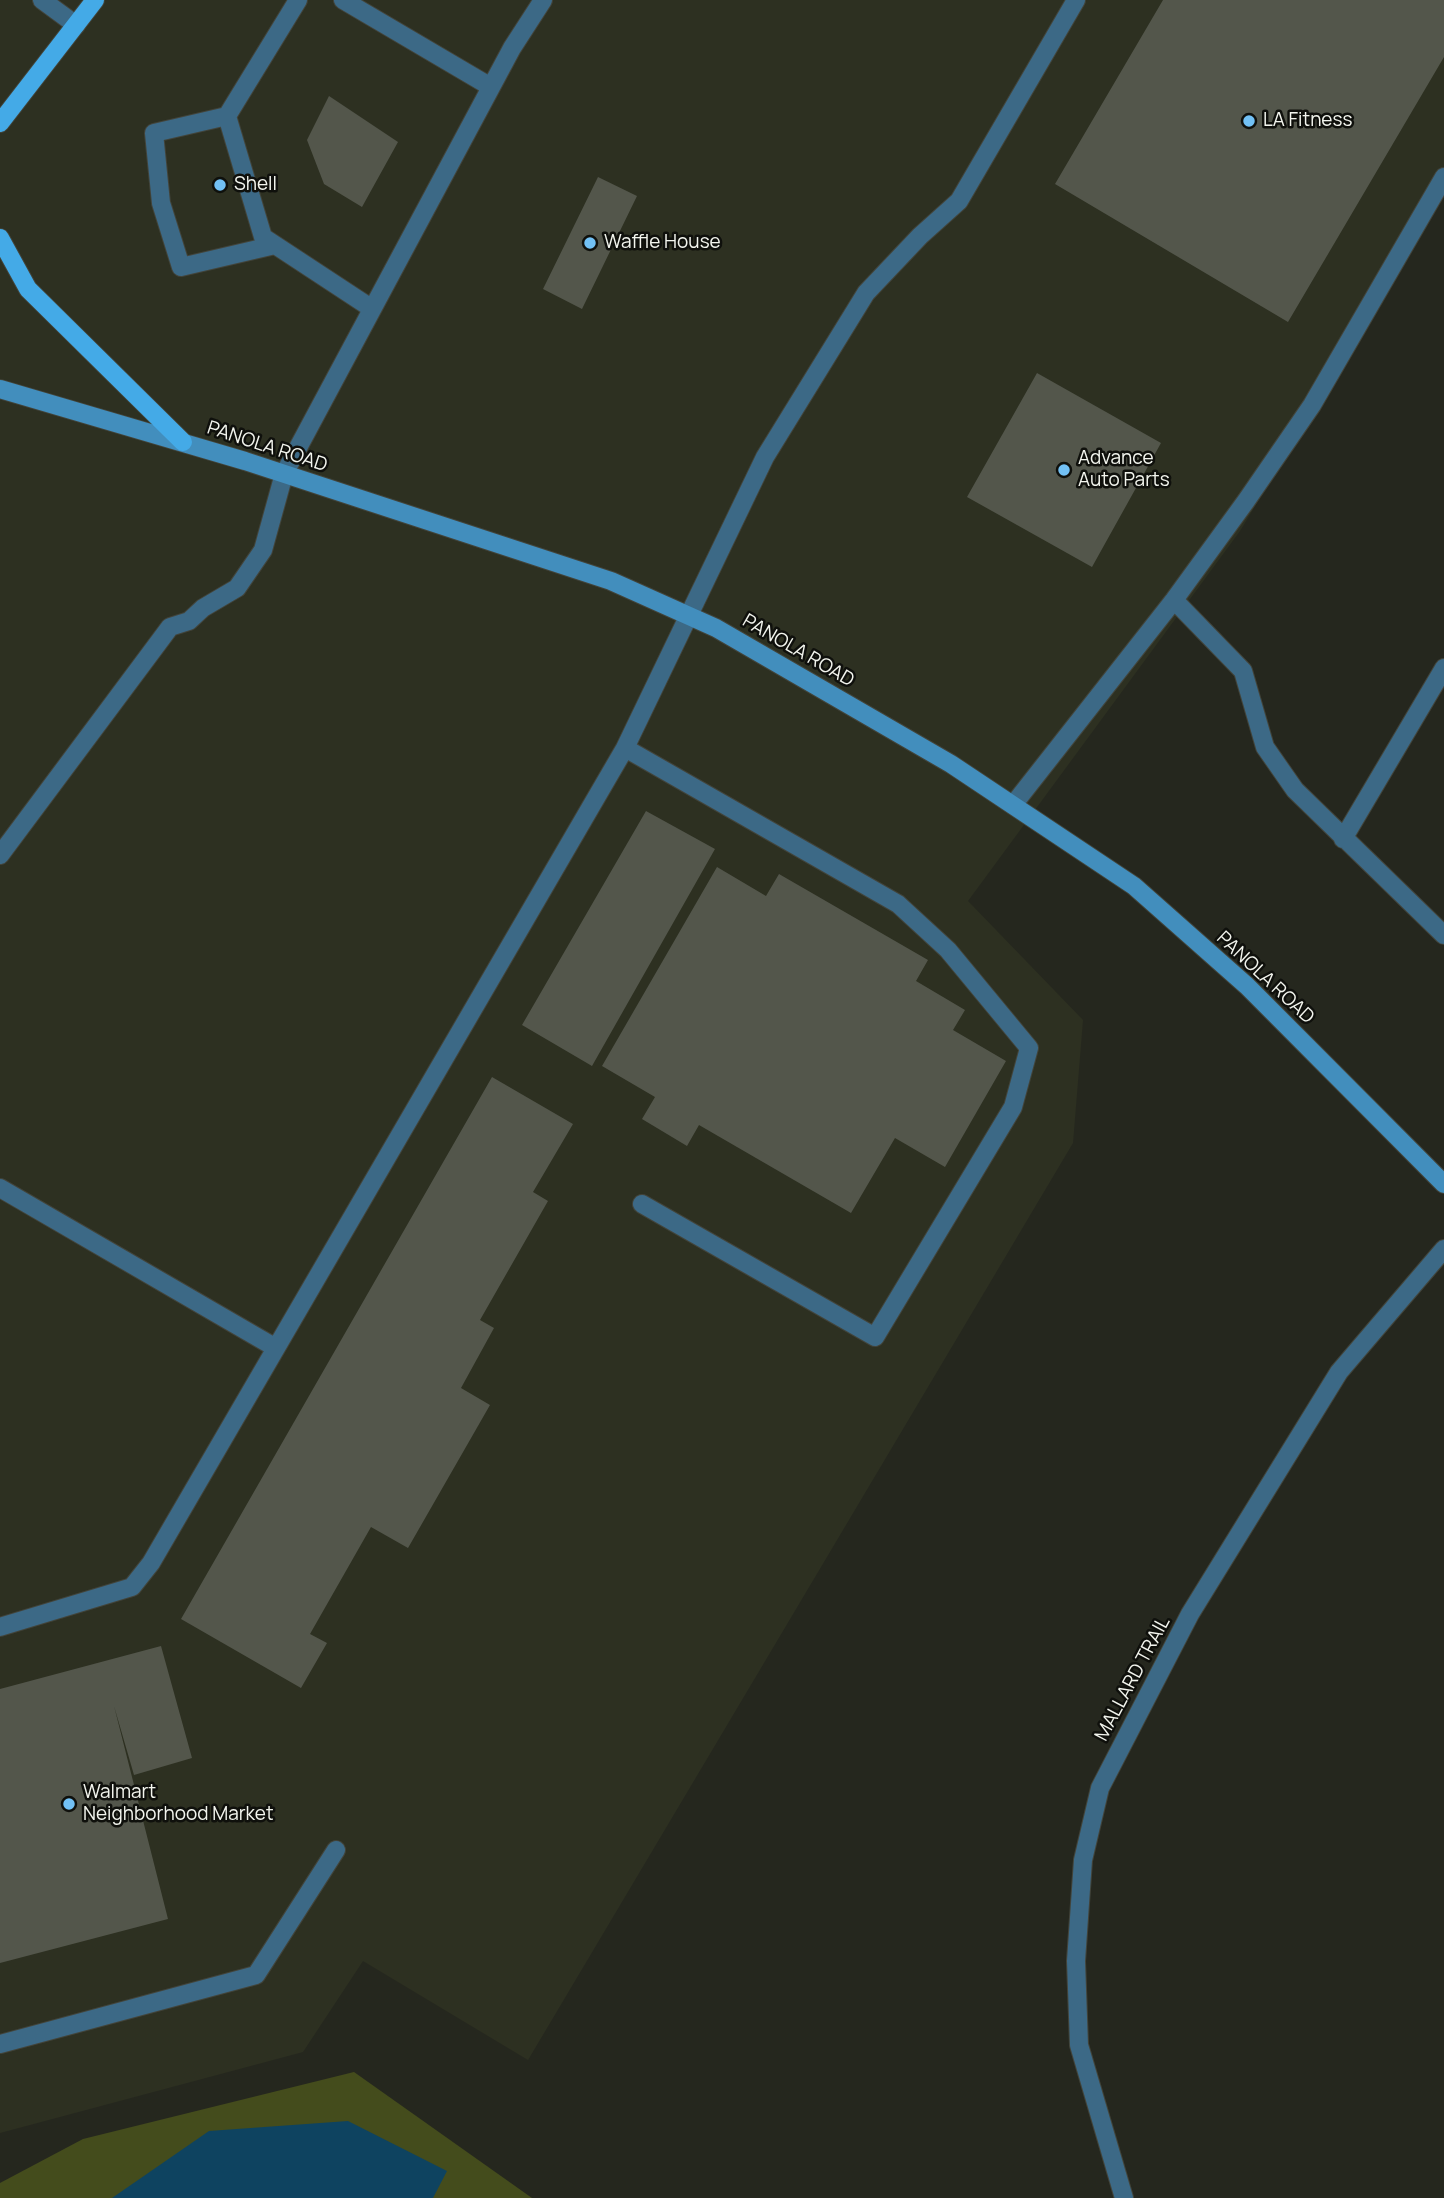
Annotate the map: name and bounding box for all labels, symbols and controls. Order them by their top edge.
place label: LA Fitness [1263,110,1352,132]
marker: LA Fitness [1241,113,1257,129]
place label: Shell [234,174,277,196]
marker: Shell [212,177,228,193]
place label: Waffle House [604,232,721,254]
marker: Waffle House [582,235,598,251]
street label: PANOLA ROAD [204,417,330,477]
place label: Advance Auto Parts [1078,448,1170,492]
marker: Advance Auto Parts [1056,462,1072,478]
street label: PANOLA ROAD [738,610,858,692]
street label: PANOLA ROAD [1212,927,1318,1029]
street label: MALLARD TRAIL [1091,1613,1175,1745]
place label: Walmart Neighborhood Market [83,1782,274,1826]
marker: Walmart Neighborhood Market [61,1796,77,1812]

